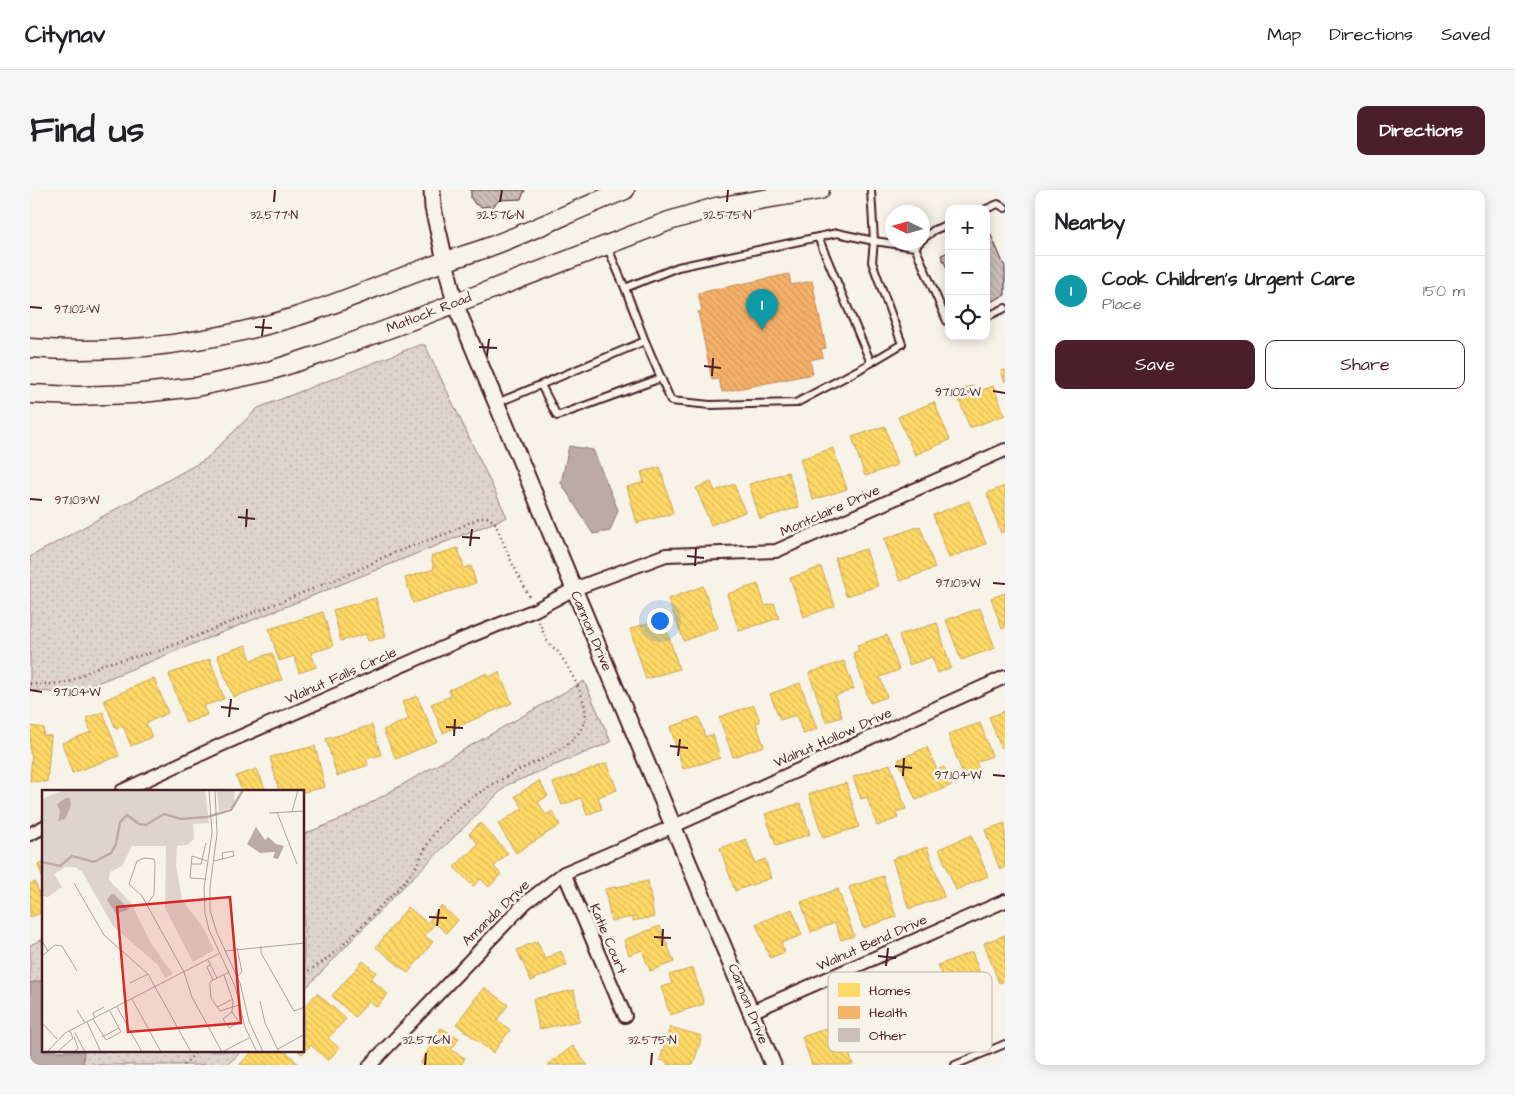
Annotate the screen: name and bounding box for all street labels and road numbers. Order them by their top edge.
street label: Matlock Road [384,288,474,338]
street label: Montclaire Drive [777,480,883,542]
street label: Cannon Drive [565,588,617,675]
street label: Walnut Falls Circle [282,642,400,710]
street label: Walnut Hollow Drive [771,703,896,773]
street label: Amanda Drive [458,875,535,951]
street label: Katie Court [584,901,632,978]
street label: Walnut Bend Drive [814,910,931,976]
street label: Cannon Drive [723,961,773,1048]

